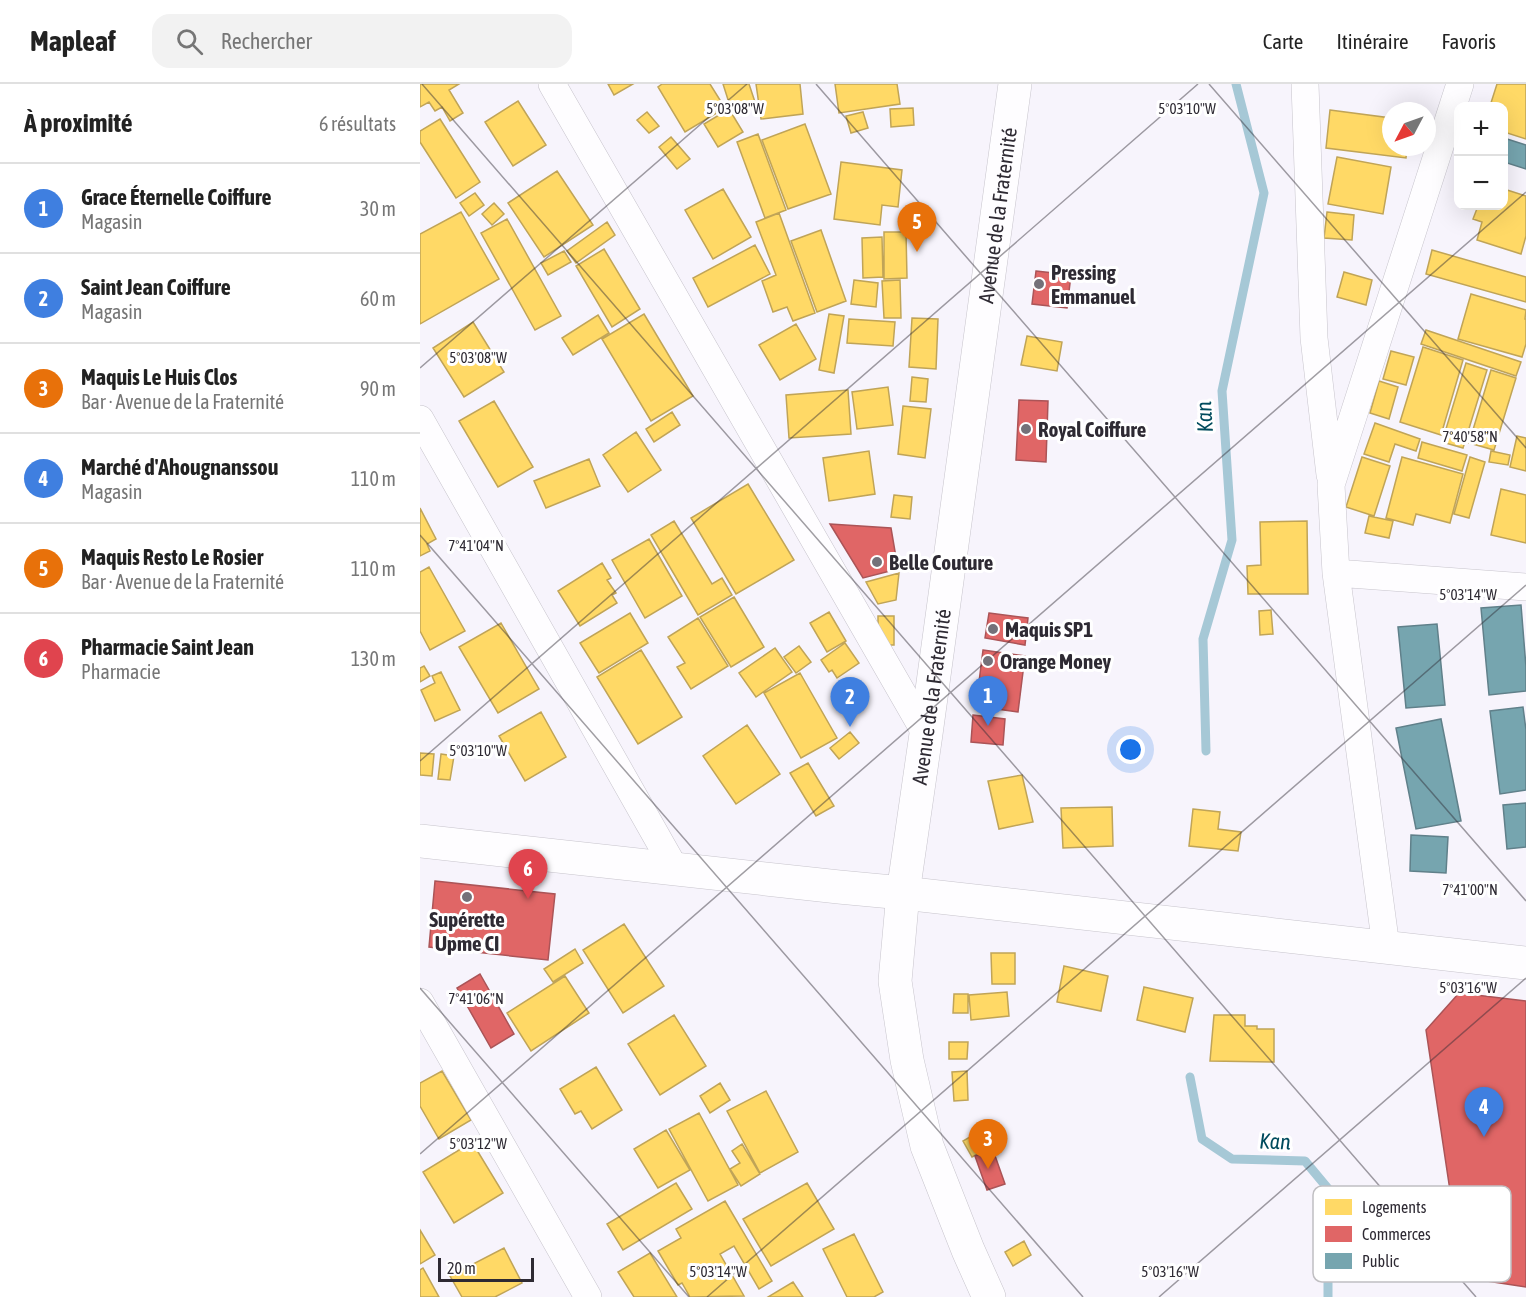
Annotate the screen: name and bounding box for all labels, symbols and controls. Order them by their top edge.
search box [152,14,572,68]
text: Mapleaf [30,25,116,57]
icon: search [173,25,206,58]
text: Rechercher [221,28,312,54]
text: Carte [1263,29,1303,53]
text: Itinéraire [1336,29,1408,53]
text: Favoris [1441,29,1496,53]
text: 5°03'08"W [706,100,764,117]
text: 5°03'10"W [1158,100,1216,117]
north arrow [1382,102,1436,156]
map controls [1454,102,1508,210]
button: + [1454,102,1508,156]
text: À proximité [24,108,132,138]
text: 6 résultats [319,112,396,135]
street label: Avenue de la Fraternité [973,126,1021,305]
button: − [1454,156,1508,210]
text: Grace Éternelle Coiffure [81,184,271,210]
text: 1 [39,197,48,220]
text: 30 m [360,197,396,220]
pin: 5 [898,202,936,252]
text: Magasin [81,210,143,233]
place label: Pressing Emmanuel [1051,260,1136,308]
text: Saint Jean Coiffure [81,274,231,300]
marker: Pressing Emmanuel [1032,277,1046,291]
text: 2 [39,287,48,310]
text: 60 m [360,287,396,310]
text: Magasin [81,300,143,323]
text: 5°03'08"W [449,349,507,366]
text: Maquis Le Huis Clos [81,364,237,390]
text: 3 [39,377,48,400]
text: 90 m [360,377,396,400]
text: Bar · Avenue de la Fraternité [81,390,284,413]
water label: Kan [1190,400,1218,433]
place label: Royal Coiffure [1038,417,1146,441]
marker: Royal Coiffure [1019,422,1033,436]
text: 7°40'58"N [1442,428,1498,445]
text: Marché d'Ahougnanssou [81,454,278,480]
text: 4 [39,467,48,490]
text: 110 m [351,467,396,490]
text: Magasin [81,480,143,503]
text: 7°41'04"N [448,537,504,554]
text: Maquis Resto Le Rosier [81,544,263,570]
place label: Belle Couture [889,550,993,574]
marker: Belle Couture [870,555,884,569]
text: 5 [39,557,48,580]
text: 110 m [351,557,396,580]
text: Bar · Avenue de la Fraternité [81,570,284,593]
text: 5°03'14"W [1439,586,1497,603]
street label: Avenue de la Fraternité [907,607,955,786]
place label: Maquis SP1 [1005,617,1093,641]
marker: Maquis SP1 [986,622,1000,636]
text: Pharmacie Saint Jean [81,634,254,660]
text: 6 [39,647,48,670]
text: 130 m [351,647,396,670]
place label: Orange Money [1000,649,1111,673]
marker: Orange Money [981,654,995,668]
text: Pharmacie [81,660,160,683]
pin: 1 [968,676,1008,726]
pin: 2 [830,678,870,727]
your location [1116,735,1145,764]
text: 5°03'10"W [449,742,507,759]
pin: 6 [508,850,548,899]
text: 7°41'00"N [1442,881,1498,898]
marker: Supérette Upme CI [460,890,474,904]
place label: Supérette Upme CI [429,907,505,955]
text: 5°03'16"W [1439,979,1497,996]
text: 7°41'06"N [448,990,504,1007]
pin: 4 [1464,1088,1504,1137]
pin: 3 [968,1120,1008,1169]
water label: Kan [1259,1127,1291,1155]
text: 5°03'12"W [449,1135,507,1152]
legend [1313,1186,1511,1282]
text: Logements [1362,1198,1427,1217]
text: Commerces [1362,1225,1431,1243]
text: Public [1362,1252,1399,1270]
scale bar [438,1255,534,1282]
text: 20 m [447,1259,476,1277]
text: 5°03'14"W [689,1263,747,1280]
text: 5°03'16"W [1141,1263,1199,1280]

